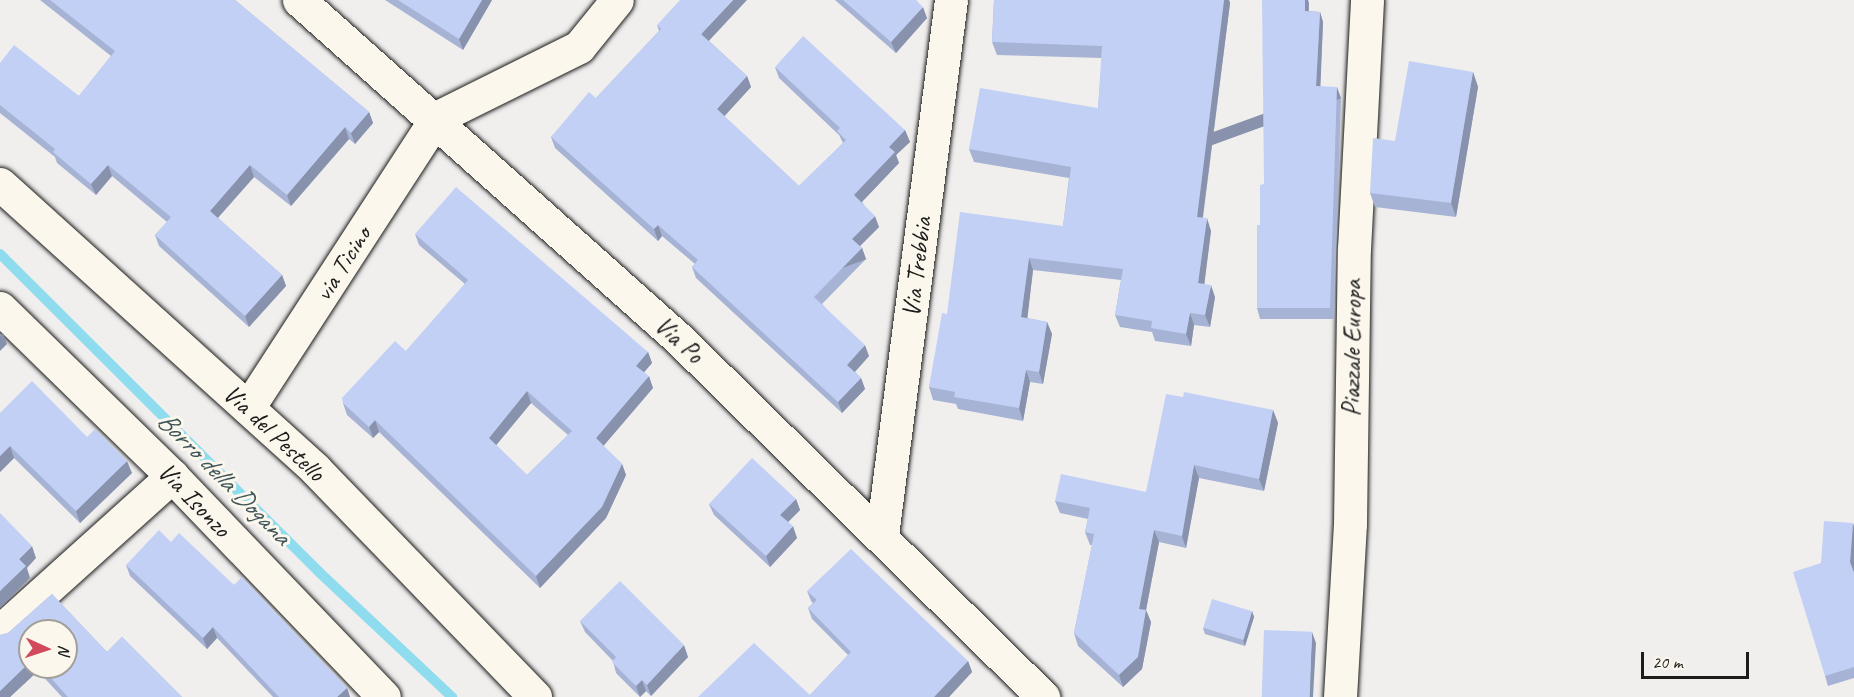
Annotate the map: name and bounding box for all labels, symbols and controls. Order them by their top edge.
street label: Via Trebbia [895,215,939,319]
street label: via Ticino [308,221,378,307]
street label: Piazzale Europa [1335,280,1369,416]
street label: Via Po [648,310,710,370]
street label: Via del Pestello [217,378,331,488]
water label: Borro della Dogana [151,405,297,551]
street label: Via Isonzo [151,456,237,544]
north arrow [18,619,78,679]
scale bar [1644,640,1752,678]
text: N [54,644,74,655]
text: 20 m [1652,651,1683,673]

